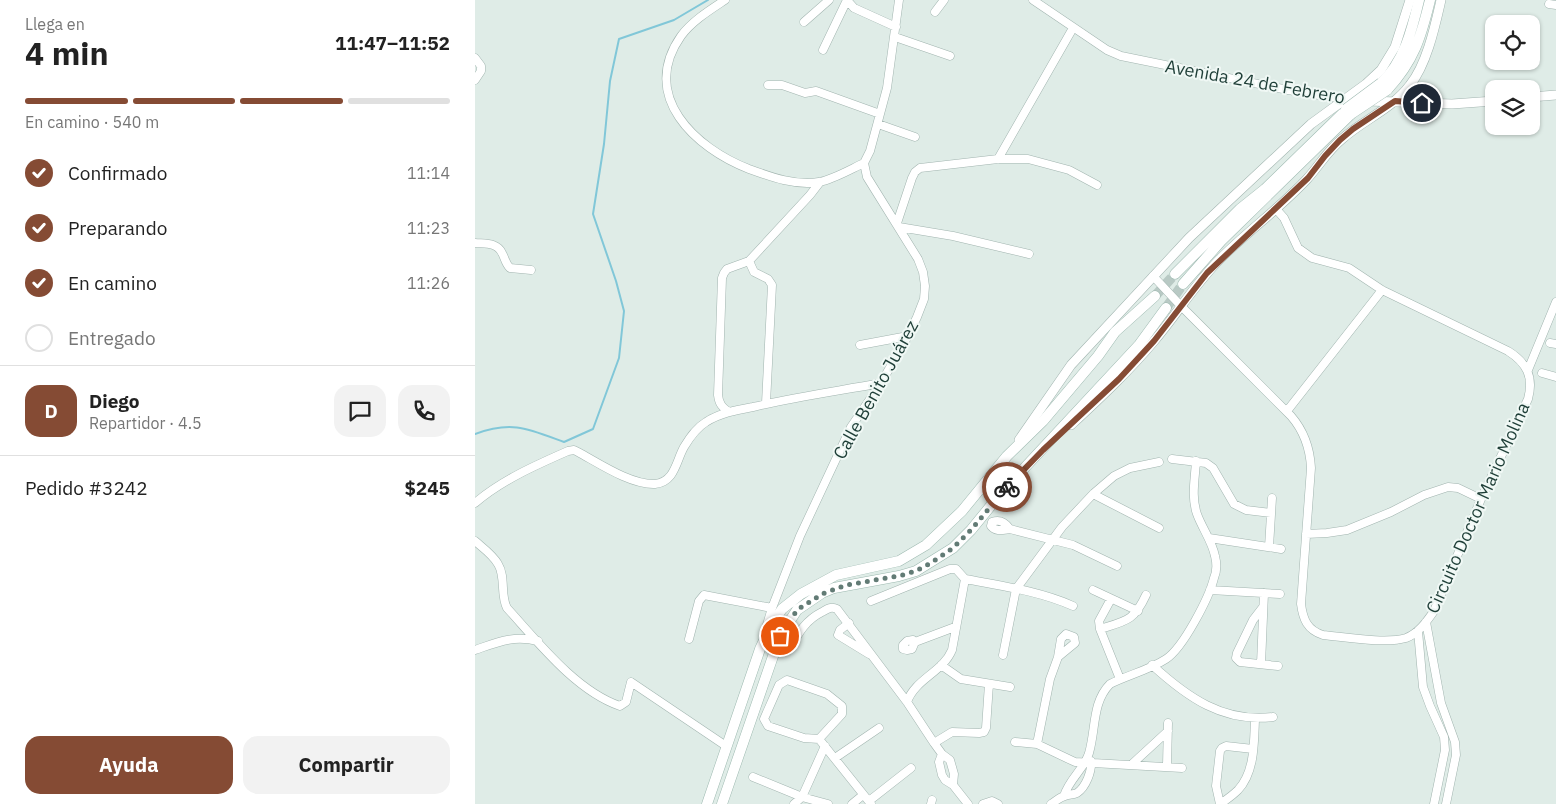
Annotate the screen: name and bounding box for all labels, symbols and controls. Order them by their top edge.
text: Llega en [25,14,85,34]
map controls [1485,15,1540,135]
button: locate [1485,15,1540,70]
text: 11:47–11:52 [335,31,450,55]
text: 4 min [25,32,109,74]
street label: Avenida 24 de Febrero [1163,54,1347,109]
button: layers [1485,80,1540,135]
pin [1401,82,1443,124]
icon: home [1408,89,1436,117]
text: En camino · 540 m [25,112,159,132]
icon: check [25,159,53,187]
text: Confirmado [68,161,167,185]
text: 11:14 [407,163,450,183]
icon: check [25,214,53,242]
text: Preparando [68,216,167,240]
text: 11:23 [407,218,450,238]
icon: check [25,269,53,297]
text: En camino [68,271,157,295]
text: 11:26 [407,273,450,293]
street label: Calle Benito Juárez [828,316,923,463]
text: Entregado [68,326,156,350]
button: chat [334,385,386,437]
button: phone [398,385,450,437]
text: Diego [89,389,139,413]
street label: Circuito Doctor Mario Molina [1421,398,1535,617]
text: D [44,399,58,423]
text: Repartidor · 4.5 [89,413,202,433]
courier [982,462,1032,512]
icon: bike [993,473,1021,501]
text: Pedido #3242 [25,476,148,500]
text: $245 [404,476,450,500]
pin [759,615,801,657]
icon: bag [766,622,794,650]
button: Ayuda [25,736,233,794]
button: Compartir [243,736,450,794]

